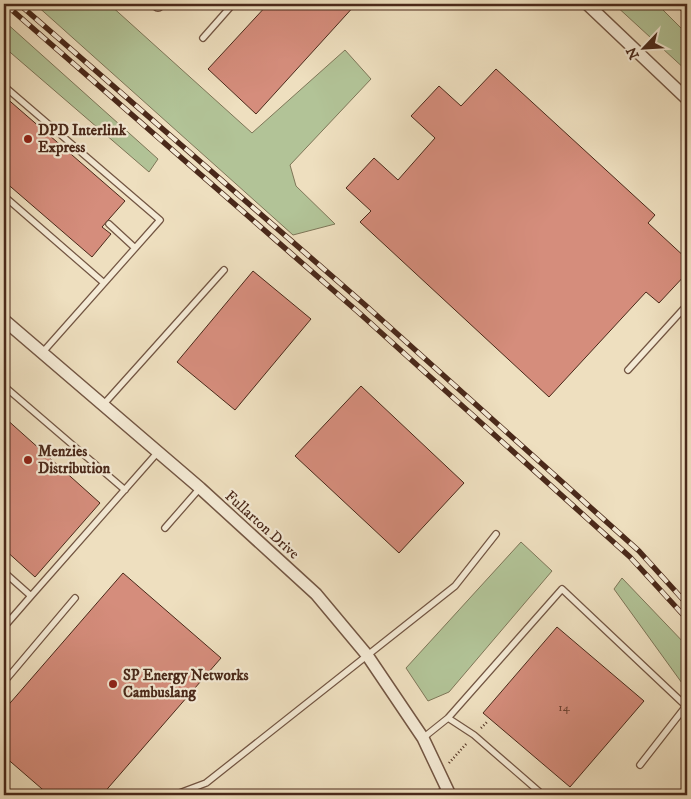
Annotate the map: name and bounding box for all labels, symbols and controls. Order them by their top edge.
north arrow [618,22,668,72]
text: N [622,44,644,62]
place label: DPD Interlink Express [38,121,127,157]
marker: DPD Interlink Express [22,133,34,145]
place label: Menzies Distribution [38,442,111,478]
marker: Menzies Distribution [22,454,34,466]
street label: Fullarton Drive [221,487,303,563]
place label: SP Energy Networks Cambuslang [123,666,249,702]
marker: SP Energy Networks Cambuslang [107,678,119,690]
house number: 14 [558,700,571,715]

